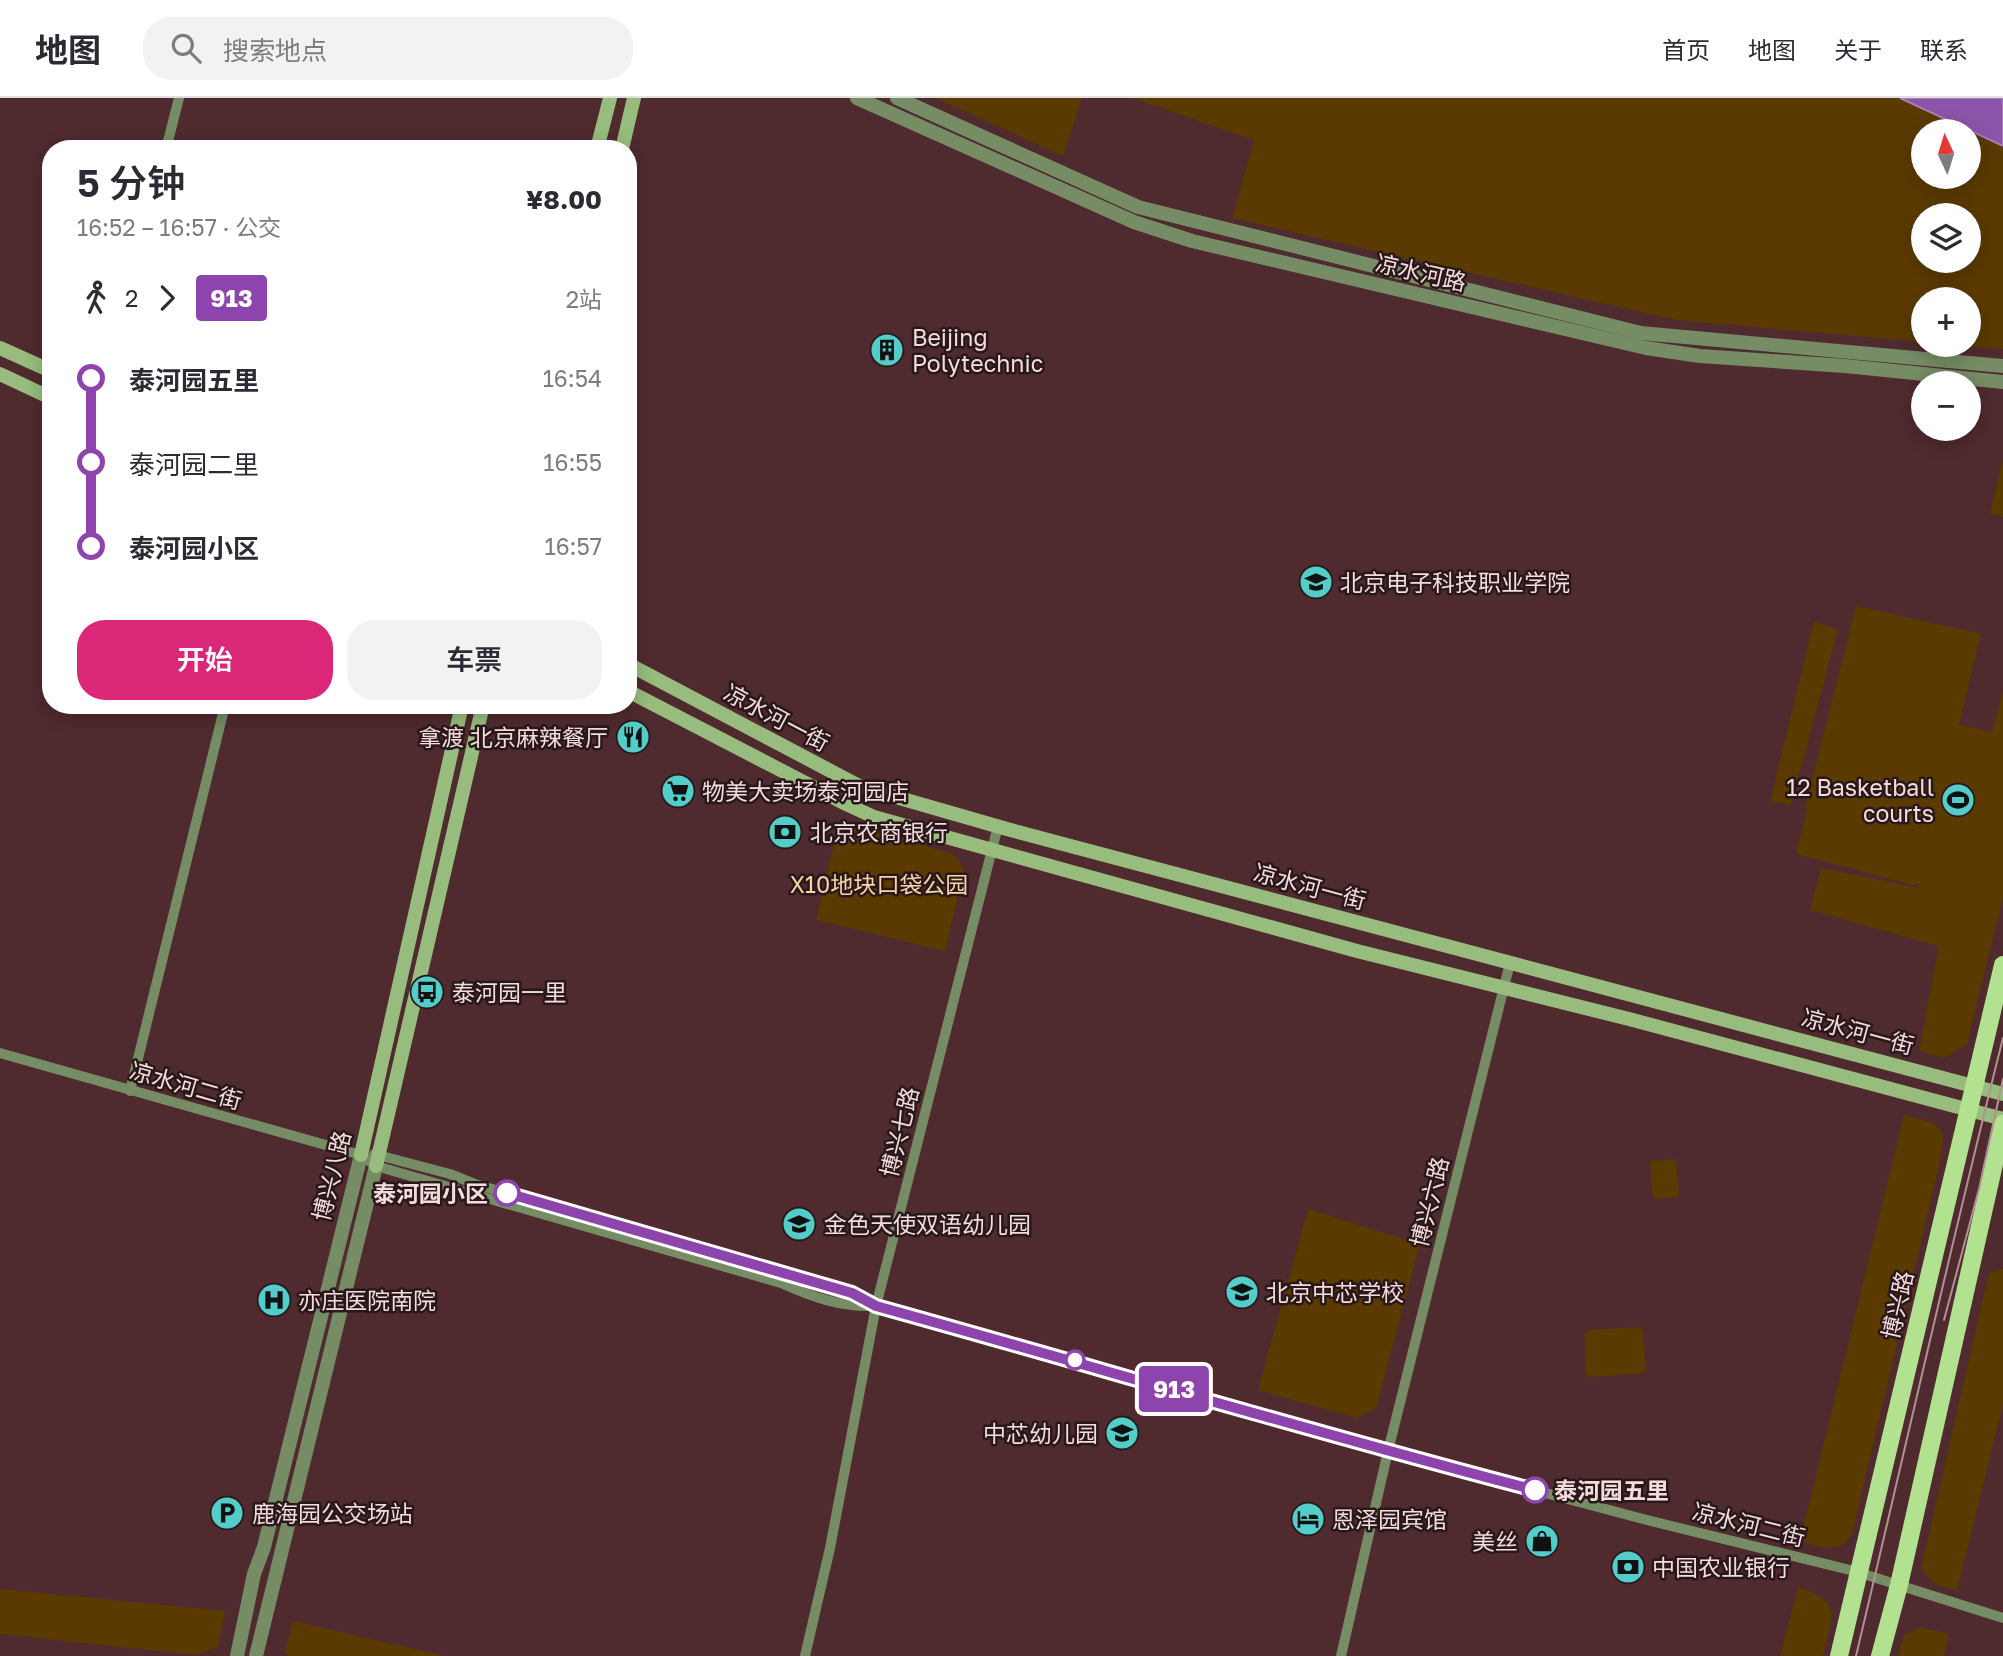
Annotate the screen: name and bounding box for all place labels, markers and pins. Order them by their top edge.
place label: Beijing Polytechnic [912,323,1043,377]
building icon: Beijing Polytechnic [868,331,906,369]
school or university icon: 北京电子科技职业学院 [1297,563,1335,601]
place label: 北京电子科技职业学院 [1340,568,1570,596]
restaurant icon: 拿渡 北京麻辣餐厅 [614,718,652,756]
place label: 拿渡 北京麻辣餐厅 [418,723,608,751]
supermarket icon: 物美大卖场泰河园店 [659,772,697,810]
place label: 12 Basketball courts [1786,773,1934,827]
place label: 物美大卖场泰河园店 [702,777,909,805]
sports icon: 12 Basketball courts [1939,781,1977,819]
bank icon: 北京农商银行 [766,813,804,851]
place label: 北京农商银行 [810,818,948,846]
bus stop icon: 泰河园一里 [408,973,446,1011]
place label: 泰河园一里 [452,978,567,1006]
place label: 泰河园小区 [373,1179,488,1207]
marker: 泰河园小区 [494,1180,520,1206]
school or university icon: 金色天使双语幼儿园 [780,1205,818,1243]
place label: 金色天使双语幼儿园 [824,1210,1031,1238]
school or university icon: 北京中芯学校 [1223,1273,1261,1311]
place label: 北京中芯学校 [1266,1278,1404,1306]
hospital icon: 亦庄医院南院 [255,1281,293,1319]
place label: 亦庄医院南院 [298,1286,436,1314]
unlabelled marker [1065,1350,1085,1370]
school or university icon: 中芯幼儿园 [1103,1414,1141,1452]
place label: 中芯幼儿园 [983,1419,1098,1447]
place label: 泰河园五里 [1554,1476,1669,1504]
marker: 泰河园五里 [1522,1477,1548,1503]
parking icon: 鹿海园公交场站 [208,1494,246,1532]
place label: 鹿海园公交场站 [252,1499,413,1527]
hotel icon: 恩泽园宾馆 [1289,1500,1327,1538]
place label: 恩泽园宾馆 [1332,1505,1447,1533]
shop icon: 美丝 [1523,1522,1561,1560]
place label: 美丝 [1472,1527,1518,1555]
bank icon: 中国农业银行 [1609,1548,1647,1586]
place label: 中国农业银行 [1652,1553,1790,1581]

